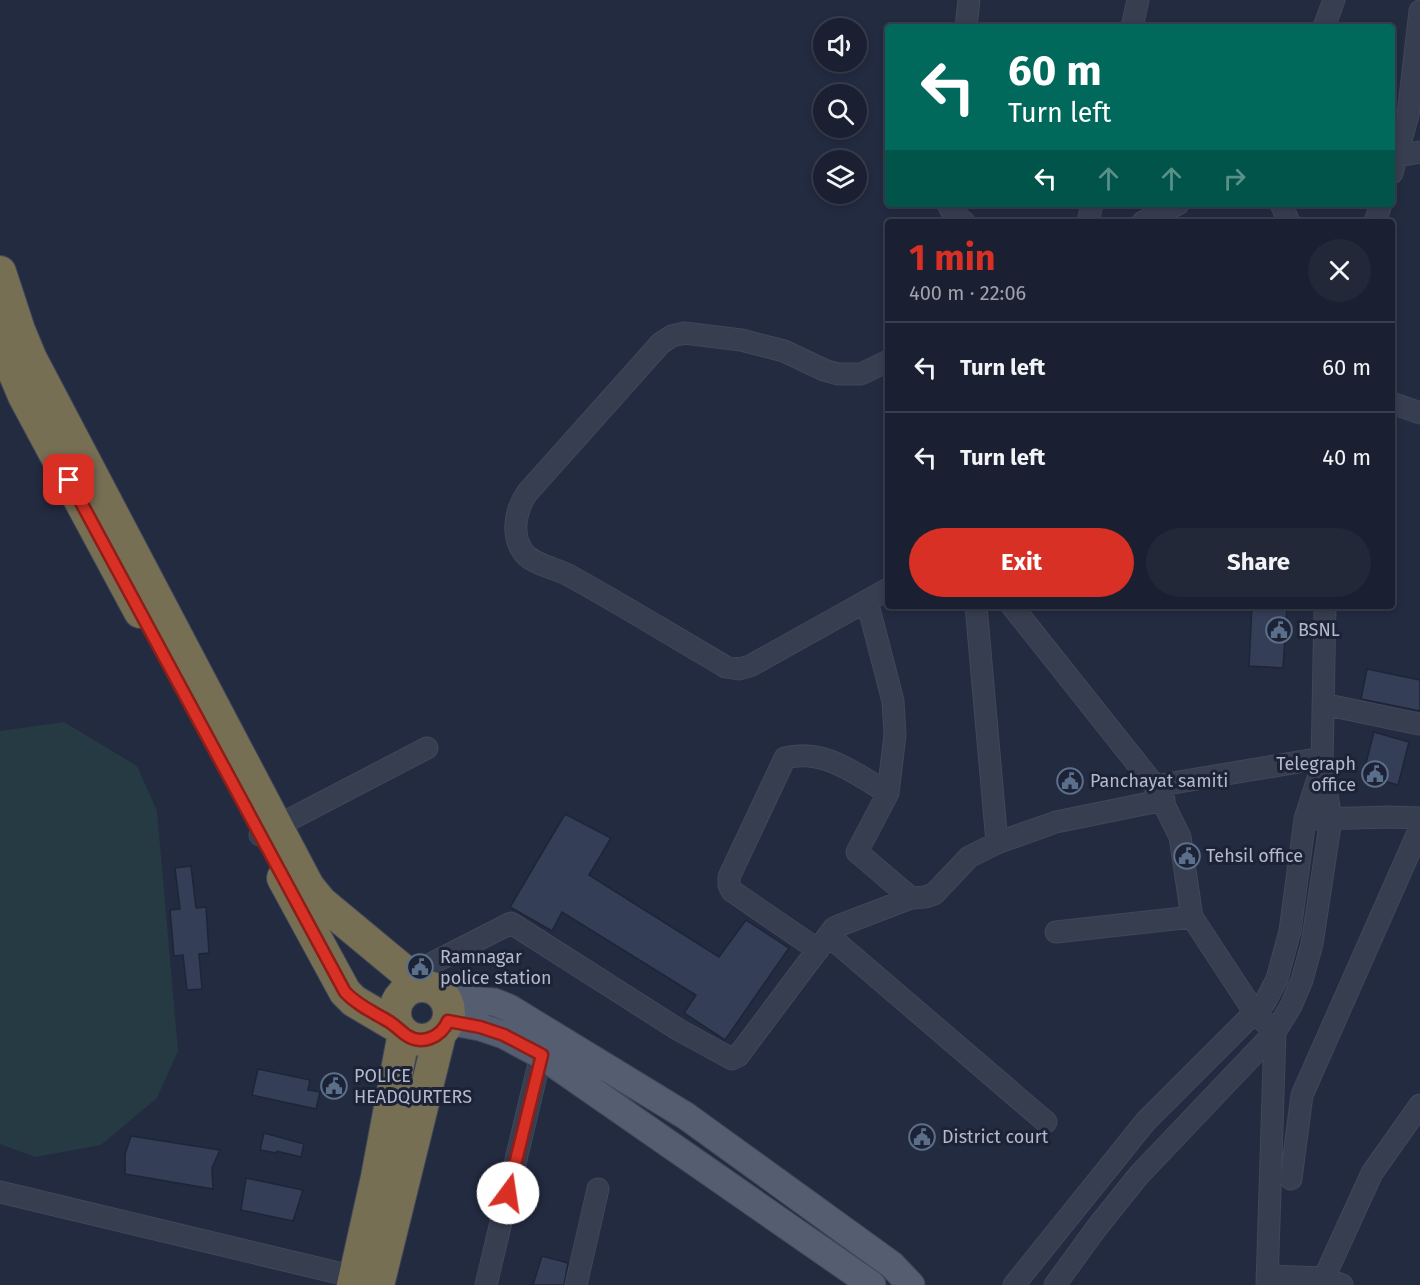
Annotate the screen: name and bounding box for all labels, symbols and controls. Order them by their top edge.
map controls [813,18,867,204]
button: sound [813,18,867,72]
text: 60 m [1008,46,1102,96]
icon: left [909,48,987,126]
button: search [813,84,867,138]
text: Turn left [1008,97,1111,129]
button: layers [813,150,867,204]
icon: left [1029,162,1062,195]
icon: ahead [1092,162,1125,195]
icon: ahead [1155,162,1188,195]
icon: right [1218,162,1251,195]
text: 1 min [909,236,996,280]
button: close [1308,239,1371,302]
text: 400 m · 22:06 [909,281,1026,305]
icon: left [909,351,942,384]
text: Turn left [960,354,1045,381]
text: 60 m [1322,354,1371,381]
icon: left [909,441,942,474]
text: Turn left [960,444,1045,471]
text: 40 m [1322,444,1371,471]
pin [43,454,94,505]
icon: arrive [52,463,85,496]
button: Exit [909,528,1134,597]
button: Share [1146,528,1371,597]
public building icon: BSNL [1264,615,1294,645]
place label: BSNL [1298,619,1340,641]
place label: Telegraph office [1276,753,1356,796]
public building icon: Telegraph office [1360,759,1390,789]
public building icon: Panchayat samiti [1055,766,1085,796]
place label: Panchayat samiti [1090,770,1228,792]
public building icon: Tehsil office [1172,841,1202,871]
place label: Tehsil office [1206,845,1303,867]
place label: Ramnagar police station [440,946,552,989]
public building icon: Ramnagar police station [405,952,435,982]
place label: POLICE HEADQURTERS [354,1065,472,1108]
public building icon: POLICE HEADQURTERS [319,1071,349,1101]
public building icon: District court [907,1122,937,1152]
place label: District court [942,1126,1049,1148]
position arrow [476,1161,540,1225]

